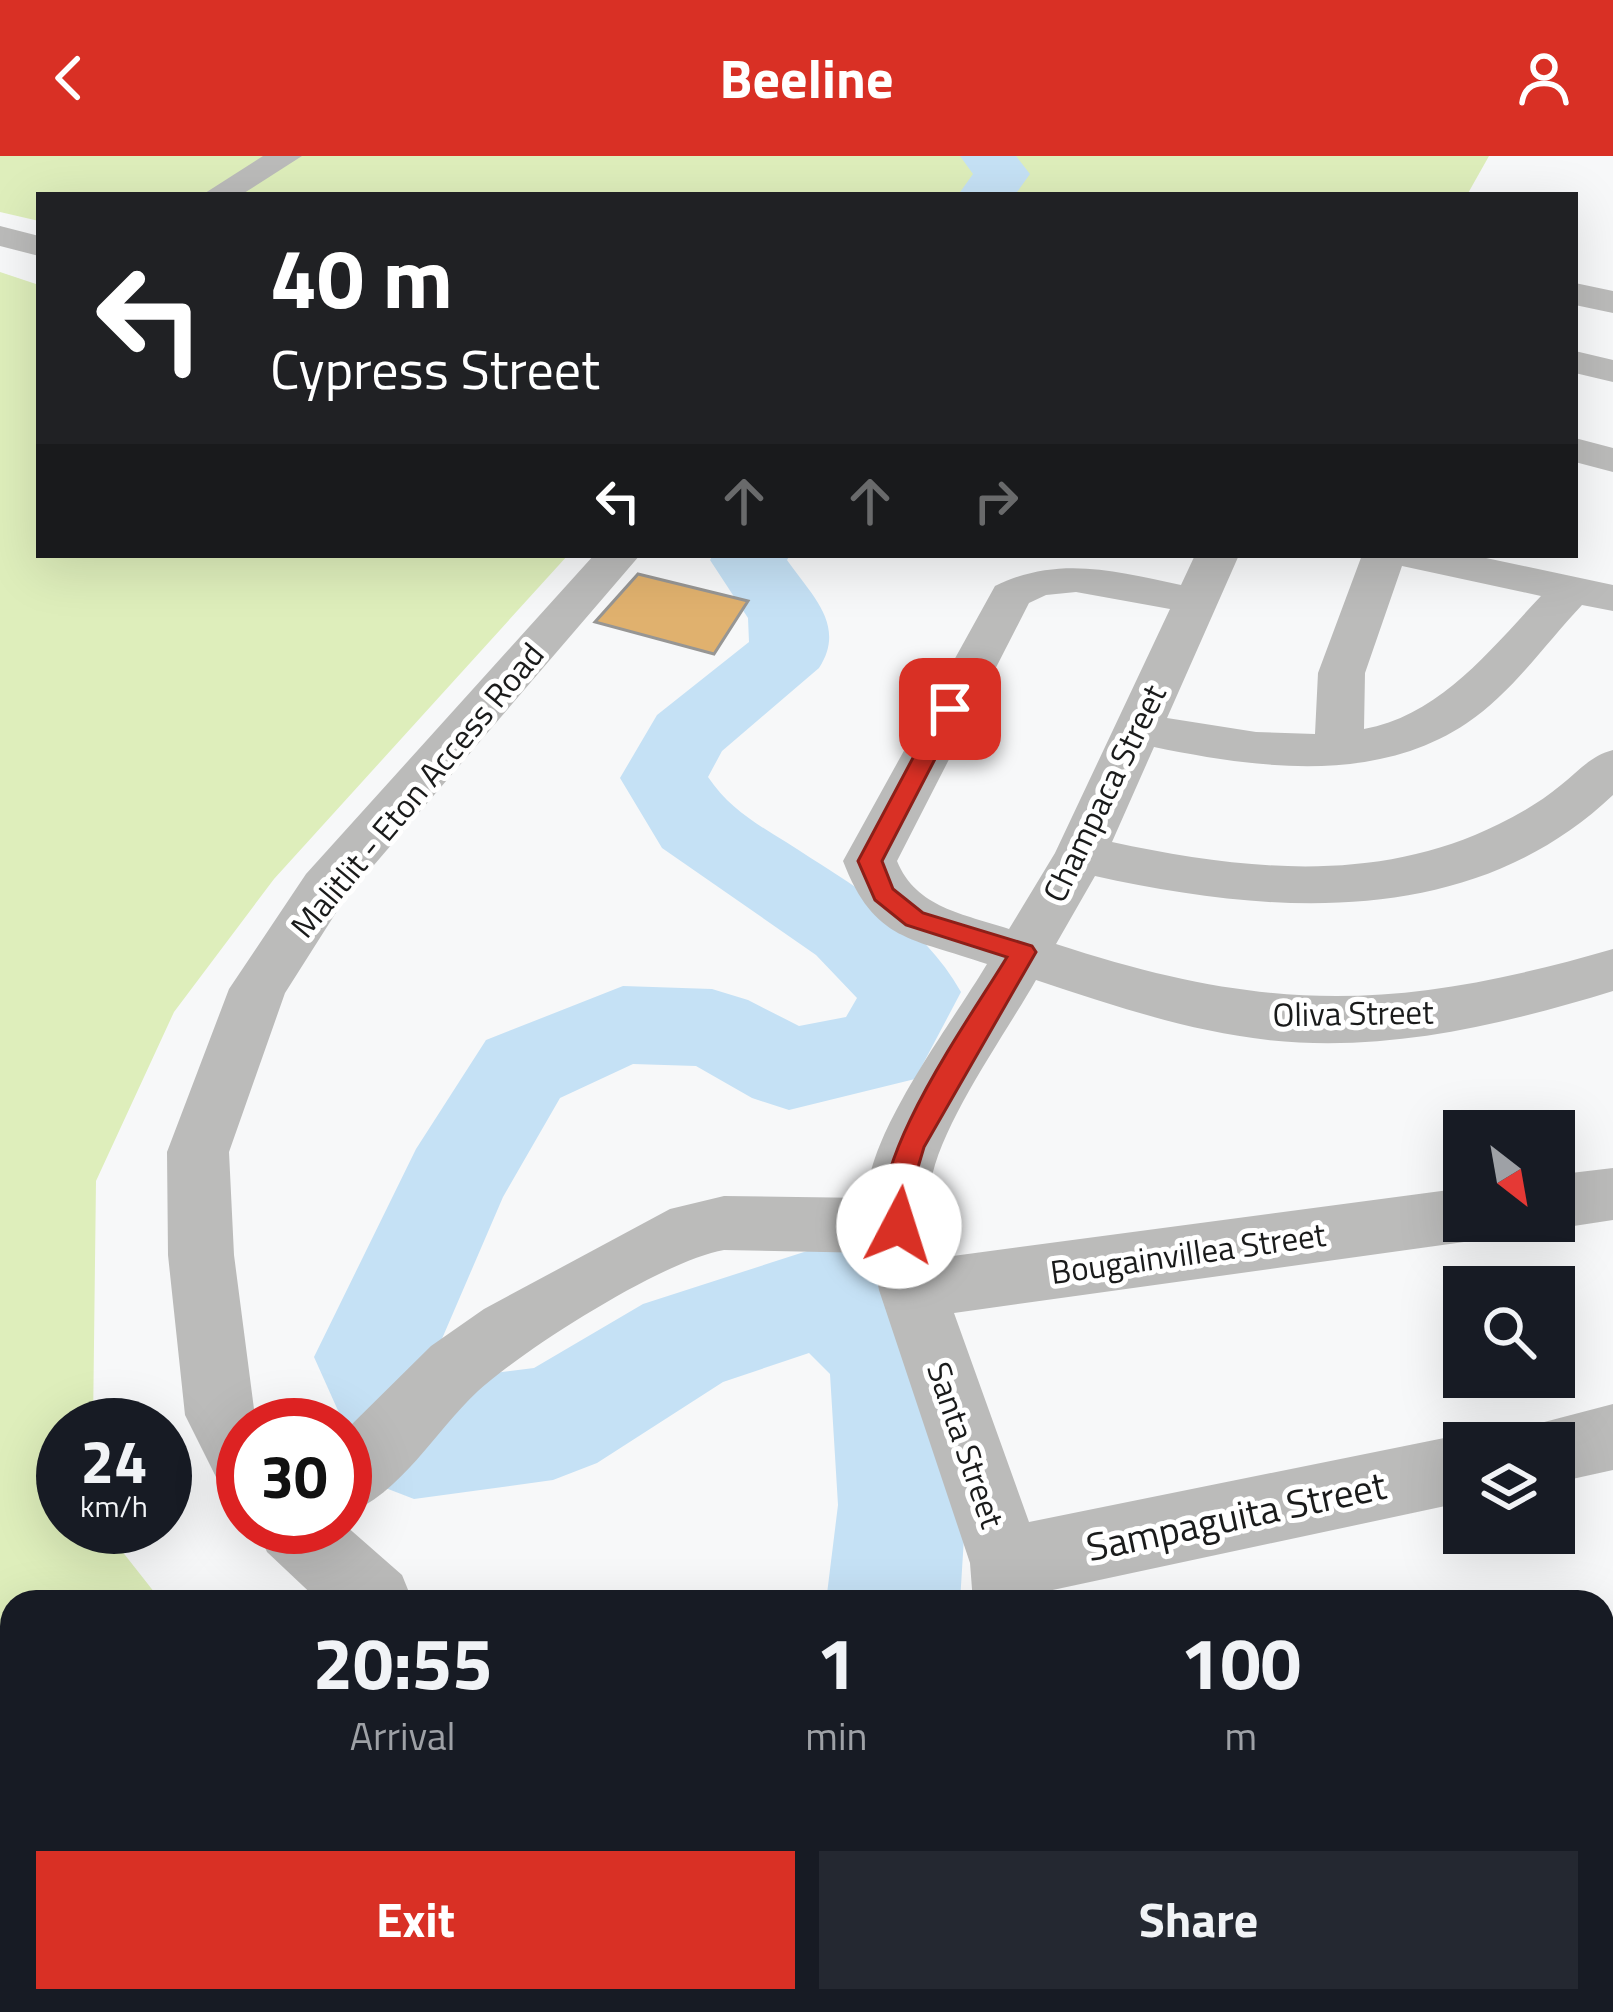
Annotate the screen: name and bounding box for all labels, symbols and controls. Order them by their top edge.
text: Beeline [720,37,893,119]
icon: back [36,45,102,111]
icon: person [1511,45,1577,111]
text: 40 m [270,213,453,341]
icon: left [72,240,228,396]
text: Cypress Street [270,328,600,410]
icon: left [585,468,651,534]
icon: ahead [711,468,777,534]
icon: ahead [837,468,903,534]
icon: right [963,468,1029,534]
street label: Malitlit - Eton Access Road [278,631,556,949]
pin [899,658,1001,760]
street label: Champaca Street [1030,675,1179,910]
icon: arrive [917,676,983,742]
street label: Oliva Street [1272,987,1434,1039]
north arrow [1443,1110,1575,1242]
map controls [1443,1110,1575,1554]
position arrow [836,1163,962,1289]
street label: Bougainvillea Street [1047,1209,1329,1297]
button: search [1443,1266,1575,1398]
street label: Santa Street [914,1355,1018,1535]
speed limit sign: 30 [216,1398,372,1554]
text: 24 [80,1415,148,1506]
button: layers [1443,1422,1575,1554]
street label: Sampaguita Street [1081,1455,1392,1576]
text: km/h [80,1483,148,1529]
text: 20:55 [313,1607,493,1717]
text: 1 [816,1607,857,1717]
text: 100 [1180,1607,1301,1717]
text: Arrival [350,1706,456,1765]
text: min [805,1706,867,1765]
text: m [1224,1706,1257,1765]
button: Exit [36,1851,795,1989]
button: Share [819,1851,1578,1989]

